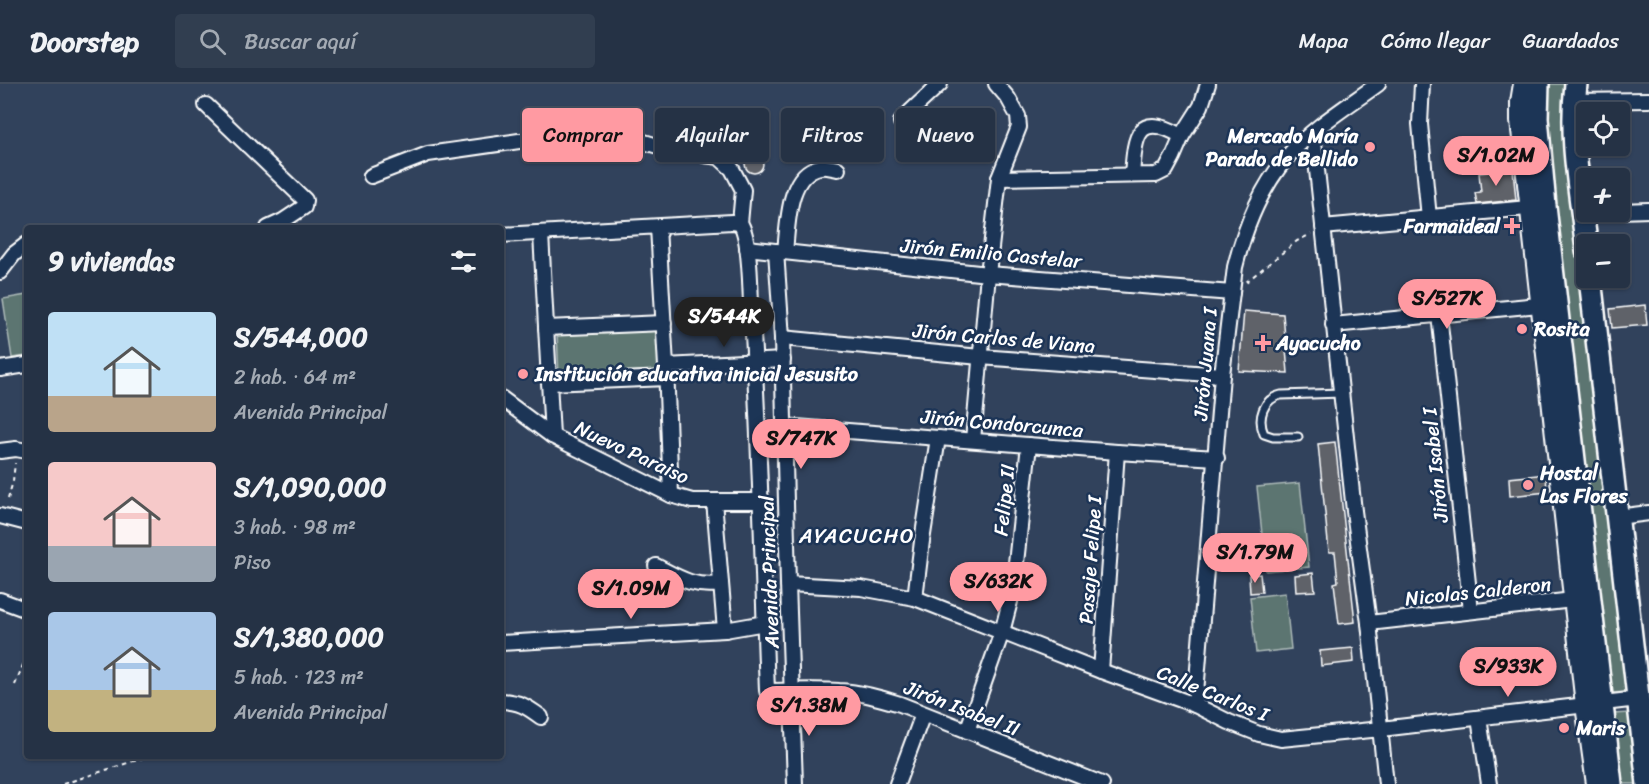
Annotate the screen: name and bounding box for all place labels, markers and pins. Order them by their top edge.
place label: Mercado María Parado de Bellido [1205,119,1359,177]
pin: S/1.02M [1441,136,1551,187]
marker: Mercado María Parado de Bellido [1363,140,1377,154]
place label: Farmaideal [1402,209,1501,244]
marker: Farmaideal [1505,219,1519,233]
pin: S/527K [1398,279,1496,330]
pin: S/544K [675,297,773,348]
place label: Rosita [1533,312,1591,347]
marker: Rosita [1515,322,1529,336]
place label: Ayacucho [1275,326,1361,361]
marker: Ayacucho [1254,334,1272,352]
place label: Institución educativa inicial Jesusito [534,357,859,392]
marker: Institución educativa inicial Jesusito [516,367,530,381]
pin: S/747K [752,419,850,470]
place label: Hostal Las Flores [1539,456,1628,514]
marker: Hostal Las Flores [1521,478,1535,492]
pin: S/1.79M [1200,533,1310,584]
pin: S/632K [949,562,1047,613]
pin: S/1.09M [576,569,686,620]
pin: S/933K [1459,647,1557,698]
pin: S/1.38M [754,686,864,737]
place label: Maris [1575,711,1626,746]
marker: Maris [1557,721,1571,735]

